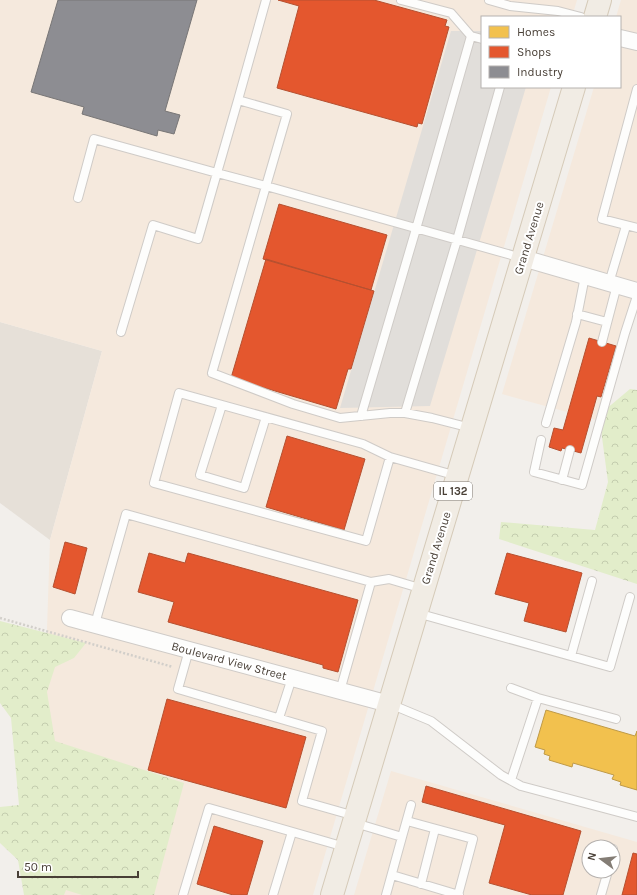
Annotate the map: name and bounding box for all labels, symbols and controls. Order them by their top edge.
legend [481,16,621,88]
text: Homes [517,25,555,39]
text: Shops [517,45,551,59]
text: Industry [517,65,563,79]
street label: Grand Avenue [511,200,547,276]
road number: IL 132 [434,482,472,500]
street label: Grand Avenue [418,510,454,586]
street label: Boulevard View Street [170,639,289,683]
north arrow [581,839,621,879]
text: N [585,851,599,862]
scale bar [18,853,138,879]
text: 50 m [24,860,52,874]

